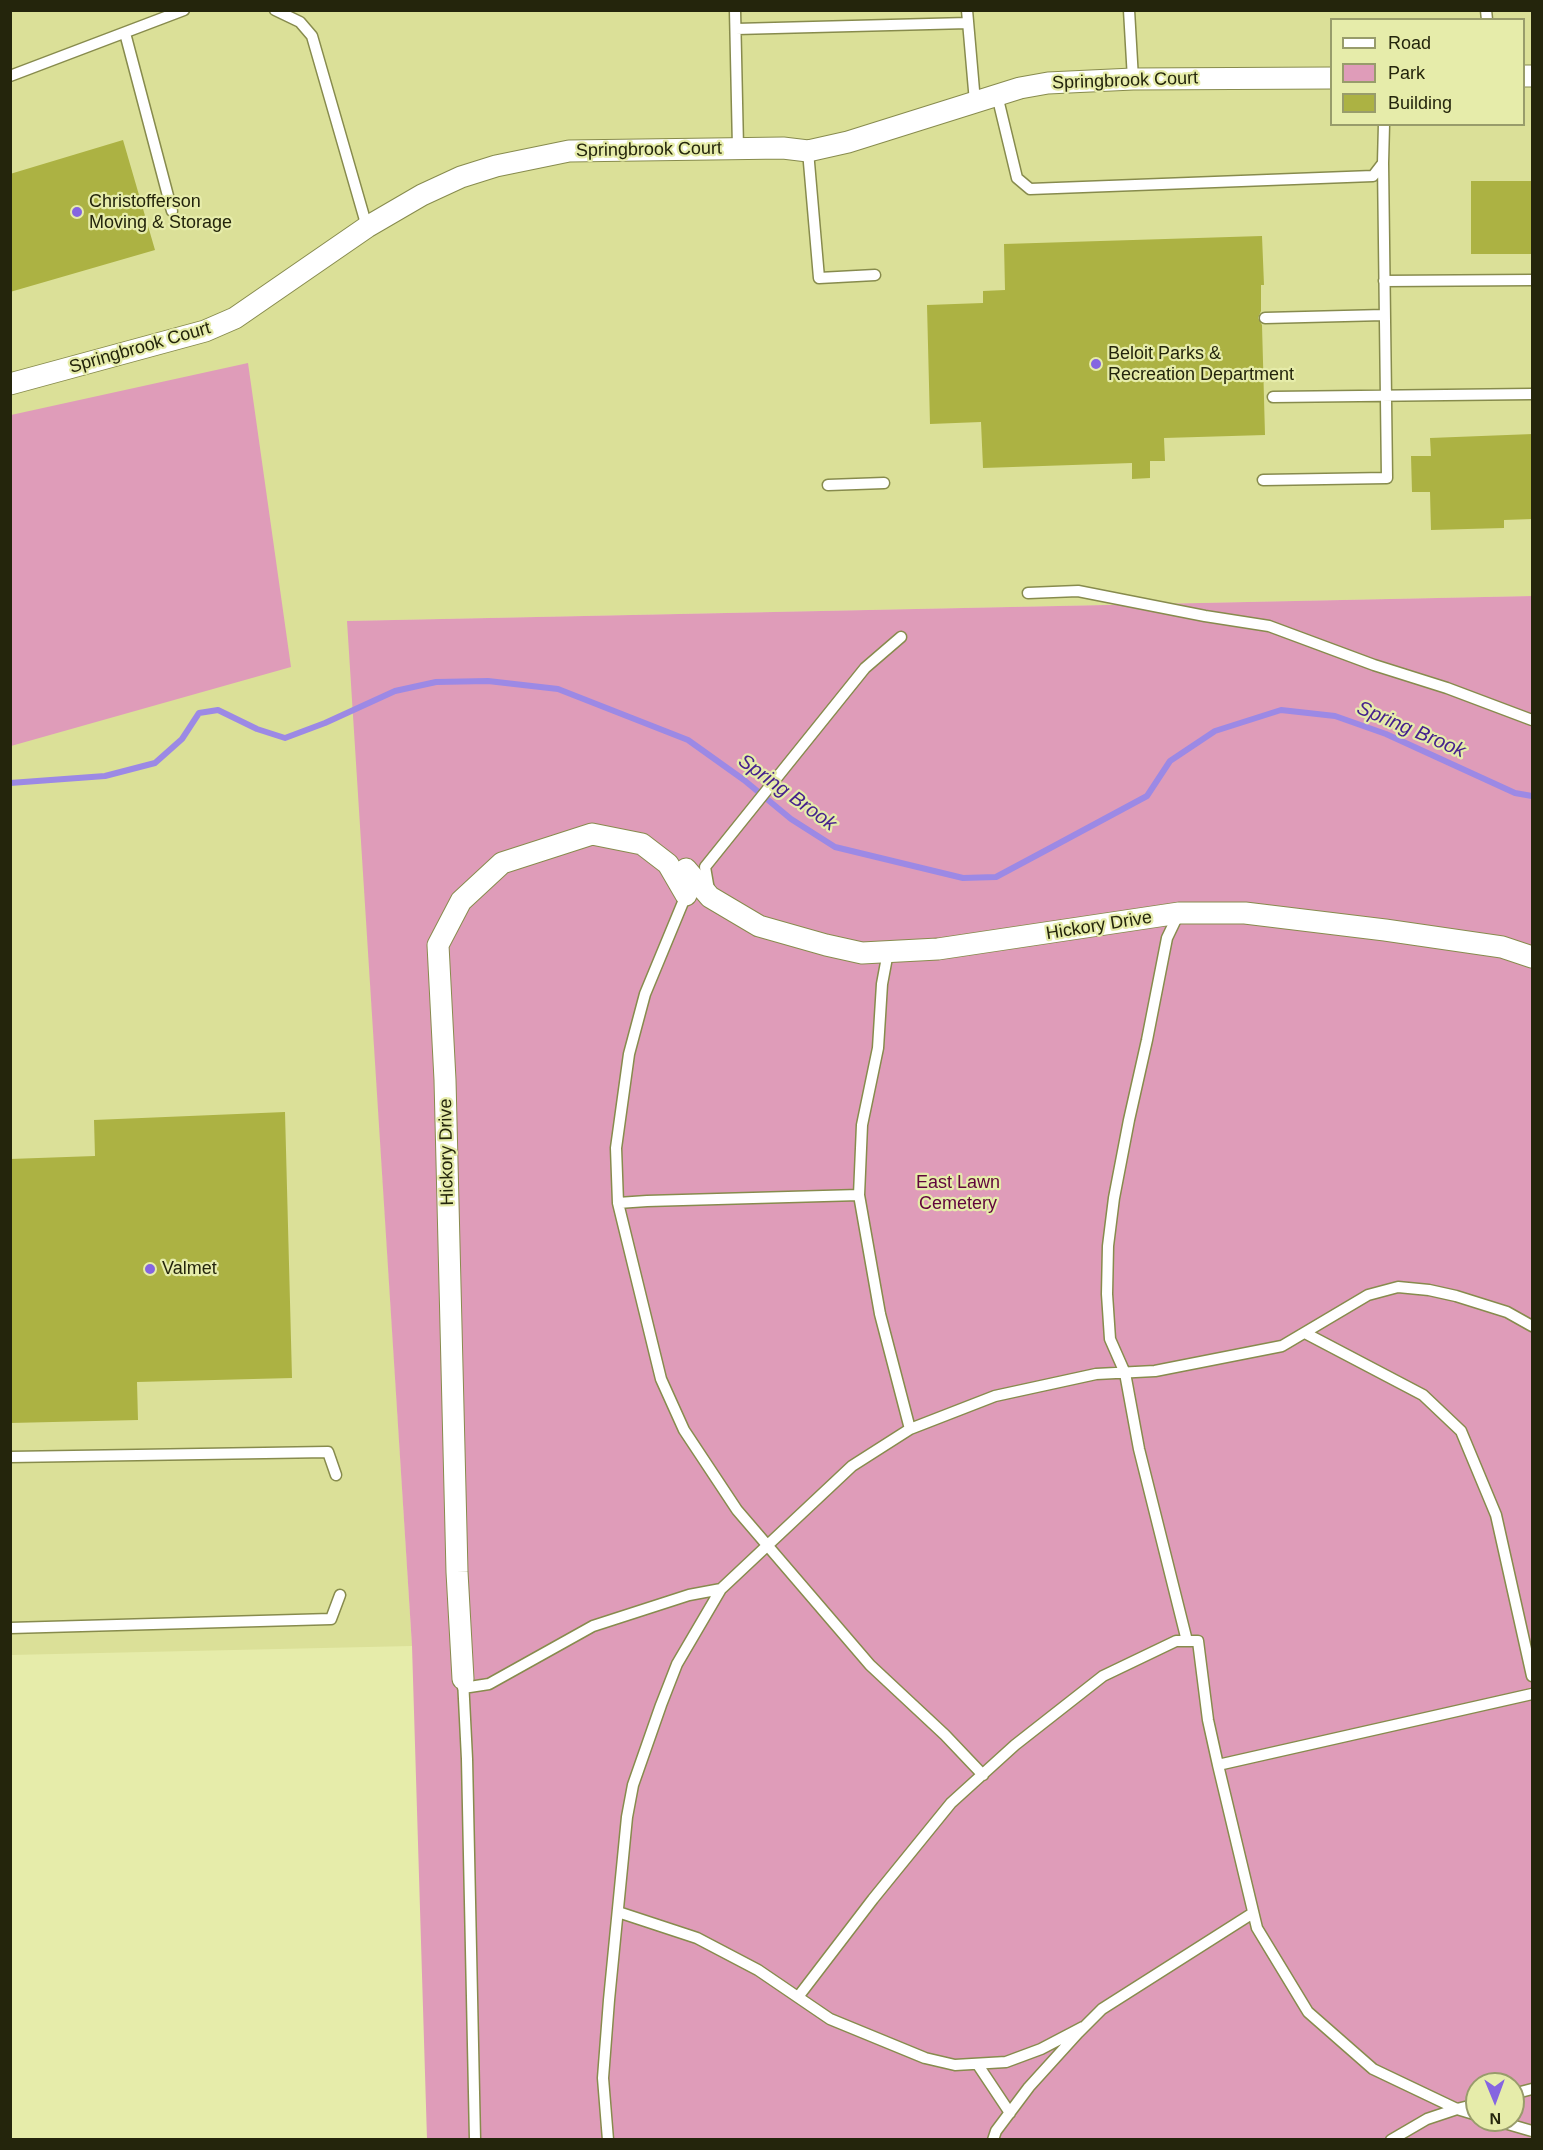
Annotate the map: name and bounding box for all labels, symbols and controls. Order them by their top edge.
legend [1330,18,1525,126]
text: Road [1388,33,1431,53]
text: Park [1388,63,1425,83]
street label: Springbrook Court [1052,68,1198,94]
text: Building [1388,93,1452,113]
street label: Springbrook Court [576,138,722,162]
place label: Christofferson Moving & Storage [89,191,232,234]
marker: Christofferson Moving & Storage [70,205,84,219]
street label: Springbrook Court [67,317,213,379]
place label: Beloit Parks & Recreation Department [1108,343,1294,386]
marker: Beloit Parks & Recreation Department [1089,357,1103,371]
water label: Spring Brook [1353,696,1469,764]
water label: Spring Brook [733,749,841,837]
street label: Hickory Drive [1044,907,1154,945]
street label: Hickory Drive [435,1098,459,1206]
park label: East Lawn Cemetery [916,1172,1000,1214]
place label: Valmet [162,1258,217,1280]
marker: Valmet [143,1262,157,1276]
north arrow [1465,2072,1525,2132]
text: N [1489,2110,1501,2127]

